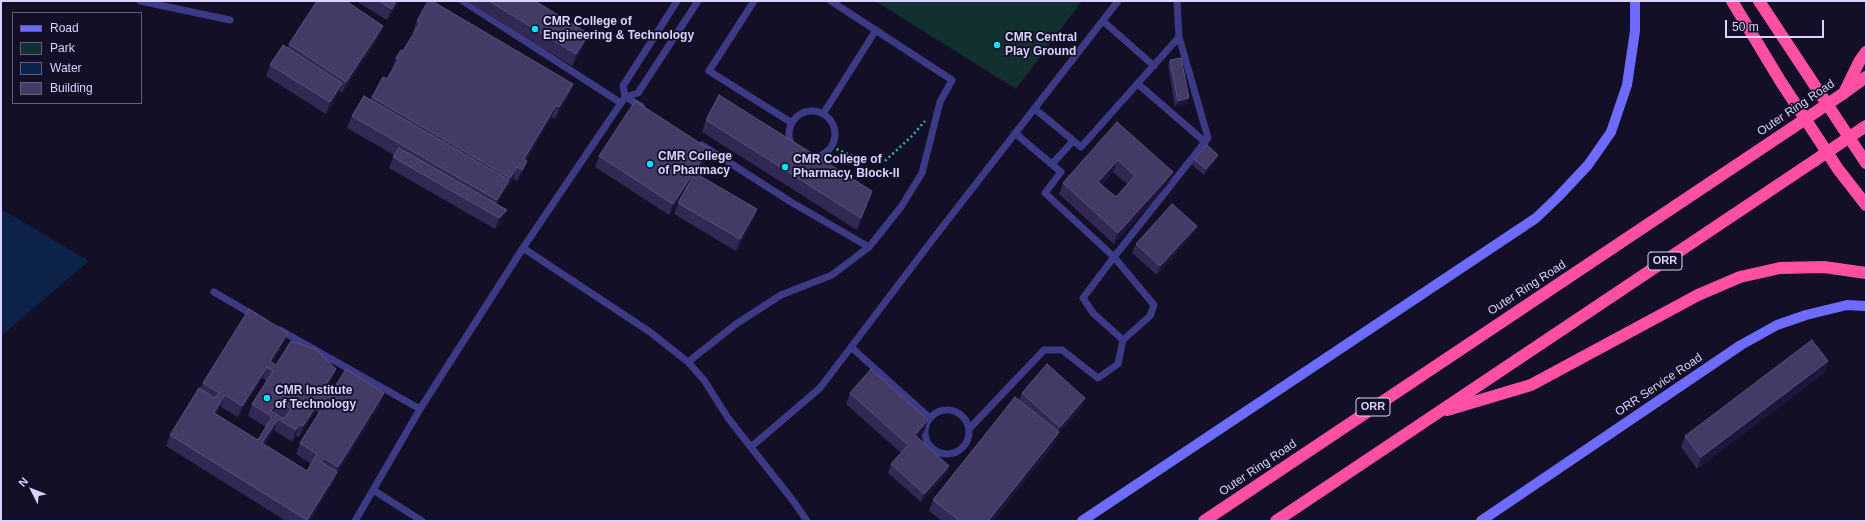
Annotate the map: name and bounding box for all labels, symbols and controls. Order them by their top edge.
legend [12,12,142,104]
scale bar [1727,12,1826,38]
place label: CMR College of Engineering & Technology [543,15,694,43]
text: 50 m [1732,20,1759,34]
text: Road [50,21,79,35]
marker: CMR College of Engineering & Technology [530,24,540,34]
place label: CMR Central Play Ground [1005,31,1077,59]
marker: CMR Central Play Ground [992,40,1002,50]
text: Park [50,41,75,55]
text: Water [50,61,82,75]
street label: Outer Ring Road [1755,77,1837,139]
text: Building [50,81,93,95]
place label: CMR College of Pharmacy [658,150,732,178]
place label: CMR College of Pharmacy, Block-II [793,153,899,181]
marker: CMR College of Pharmacy [645,159,655,169]
marker: CMR College of Pharmacy, Block-II [780,162,790,172]
road number: ORR [1648,252,1682,270]
street label: Outer Ring Road [1485,257,1569,319]
street label: ORR Service Road [1613,351,1705,419]
place label: CMR Institute of Technology [275,384,356,412]
marker: CMR Institute of Technology [262,393,272,403]
road number: ORR [1356,398,1390,416]
street label: Outer Ring Road [1217,437,1299,499]
north arrow [12,470,52,510]
text: N [16,475,30,489]

